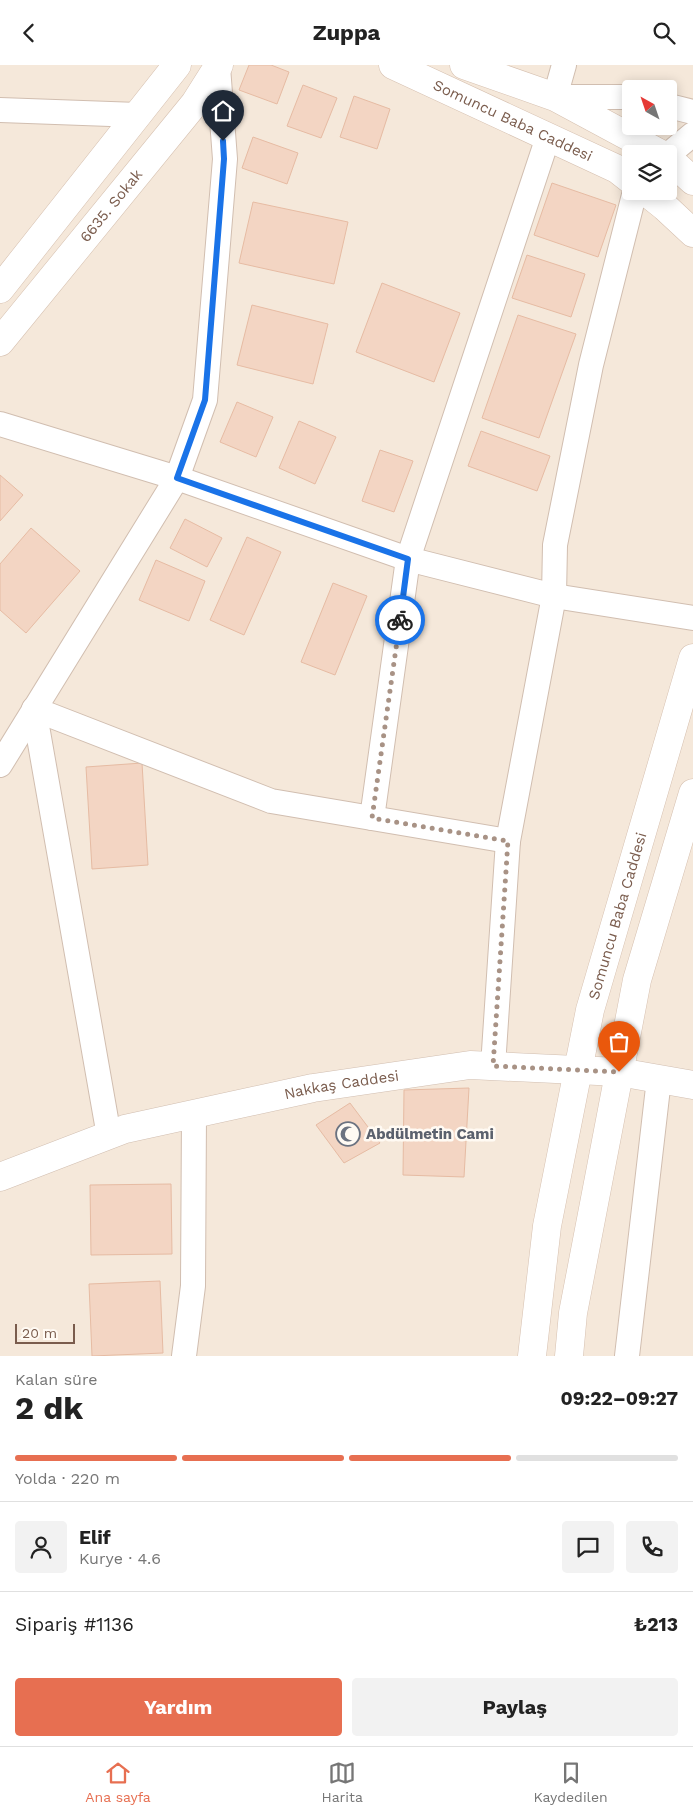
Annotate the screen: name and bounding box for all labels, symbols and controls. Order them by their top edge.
icon: back [15,19,43,47]
icon: search [650,19,678,47]
text: Zuppa [313,20,380,45]
street label: Somuncu Baba Caddesi [430,76,595,165]
north arrow [622,80,678,135]
map controls [622,80,677,200]
pin [202,90,244,141]
icon: home [209,97,237,125]
button: layers [622,145,677,200]
street label: 6635. Sokak [76,165,147,246]
courier [375,595,425,645]
icon: bike [386,606,414,634]
street label: Somuncu Baba Caddesi [584,830,650,1002]
pin [598,1021,640,1072]
icon: bag [605,1028,633,1056]
street label: Nakkaş Caddesi [282,1067,400,1103]
mosque icon: Abdülmetin Cami [335,1121,361,1147]
place label: Abdülmetin Cami [366,1125,494,1143]
scale bar [15,1321,75,1344]
text: 20 m [22,1325,57,1341]
text: Kalan süre [15,1370,97,1389]
text: 09:22–09:27 [560,1387,678,1410]
text: 2 dk [15,1389,83,1427]
text: Yolda · 220 m [15,1469,120,1488]
button: person [15,1521,67,1573]
button: chat [562,1521,614,1573]
button: phone [626,1521,678,1573]
text: Elif [79,1526,111,1549]
text: Kurye · 4.6 [79,1549,161,1568]
text: Sipariş #1136 [15,1613,134,1636]
text: ₺213 [634,1613,678,1636]
button: Yardım [15,1678,342,1736]
button: Paylaş [352,1678,678,1736]
tab: Ana sayfa [85,1759,151,1805]
tab: Harita [321,1759,363,1805]
tab: Kaydedilen [534,1759,608,1805]

